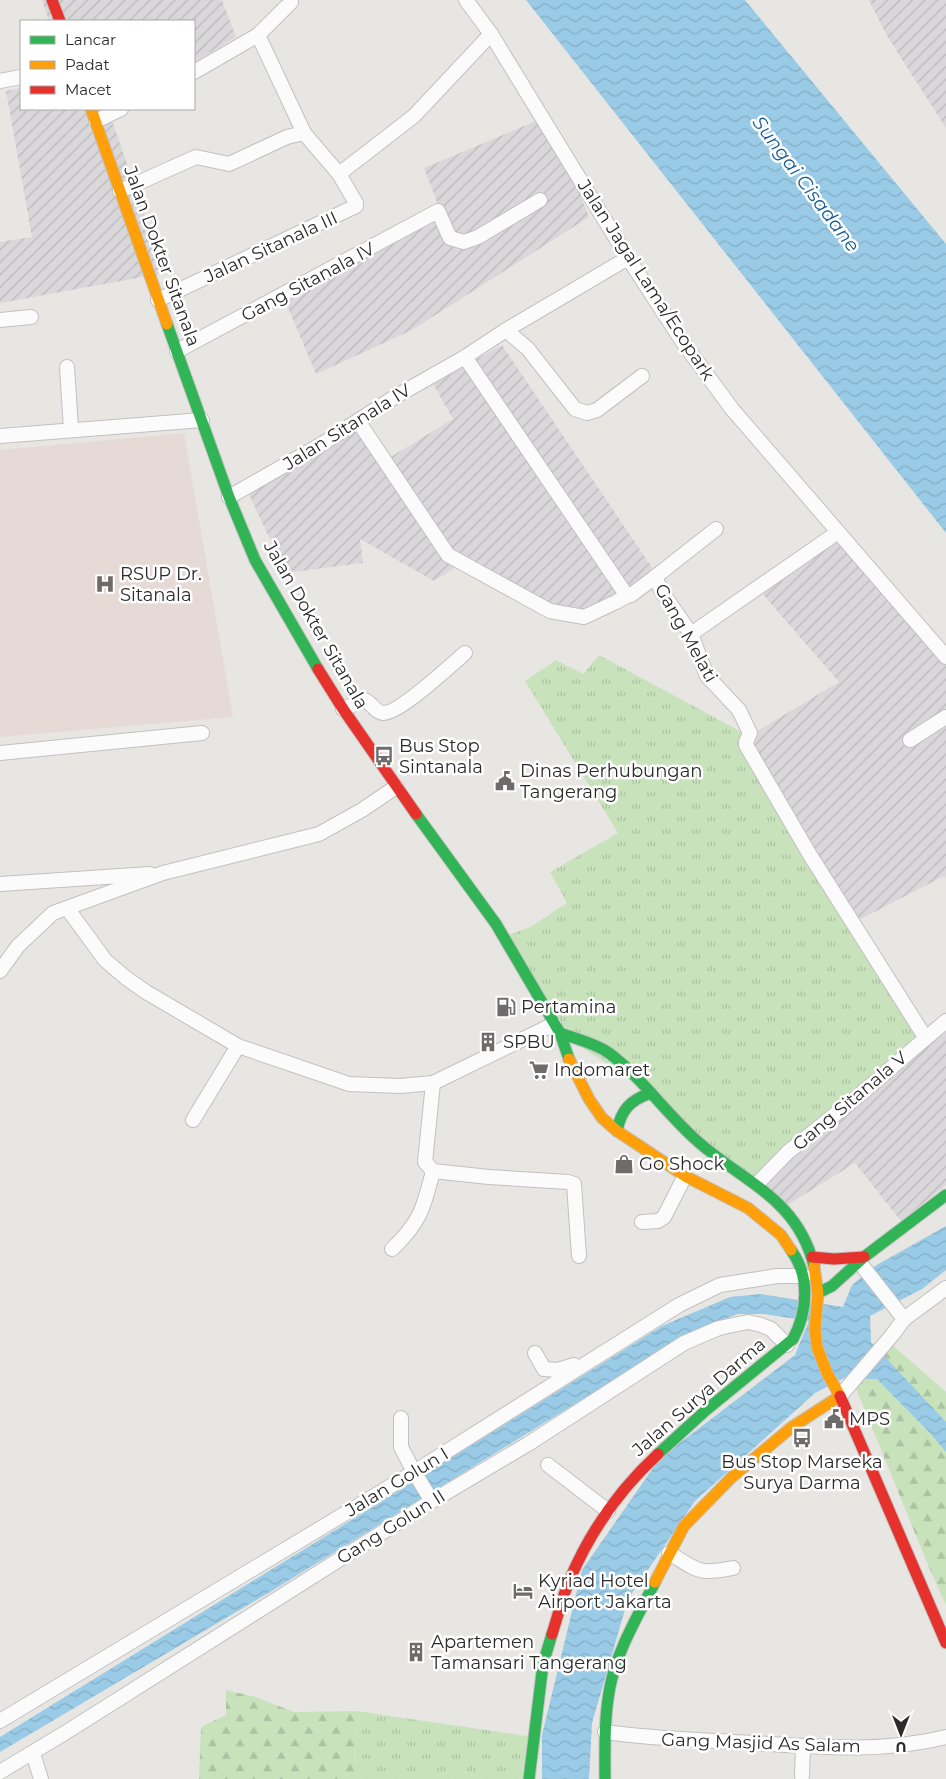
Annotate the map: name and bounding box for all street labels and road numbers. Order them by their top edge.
street label: Jalan Dokter Sitanala [119,162,205,349]
street label: Jalan Jagal Lama/Ecopark [572,175,719,385]
street label: Jalan Sitanala III [200,206,341,288]
street label: Gang Sitanala IV [238,237,379,326]
street label: Jalan Sitanala IV [278,379,415,476]
street label: Jalan Dokter Sitanala [258,536,373,713]
street label: Gang Melati [650,580,722,686]
street label: Gang Sitanala V [788,1046,912,1155]
street label: Jalan Surya Darma [627,1333,770,1461]
street label: Jalan Golun I [341,1443,453,1522]
street label: Gang Golun II [333,1485,449,1569]
street label: Gang Masjid As Salam [661,1729,861,1757]

